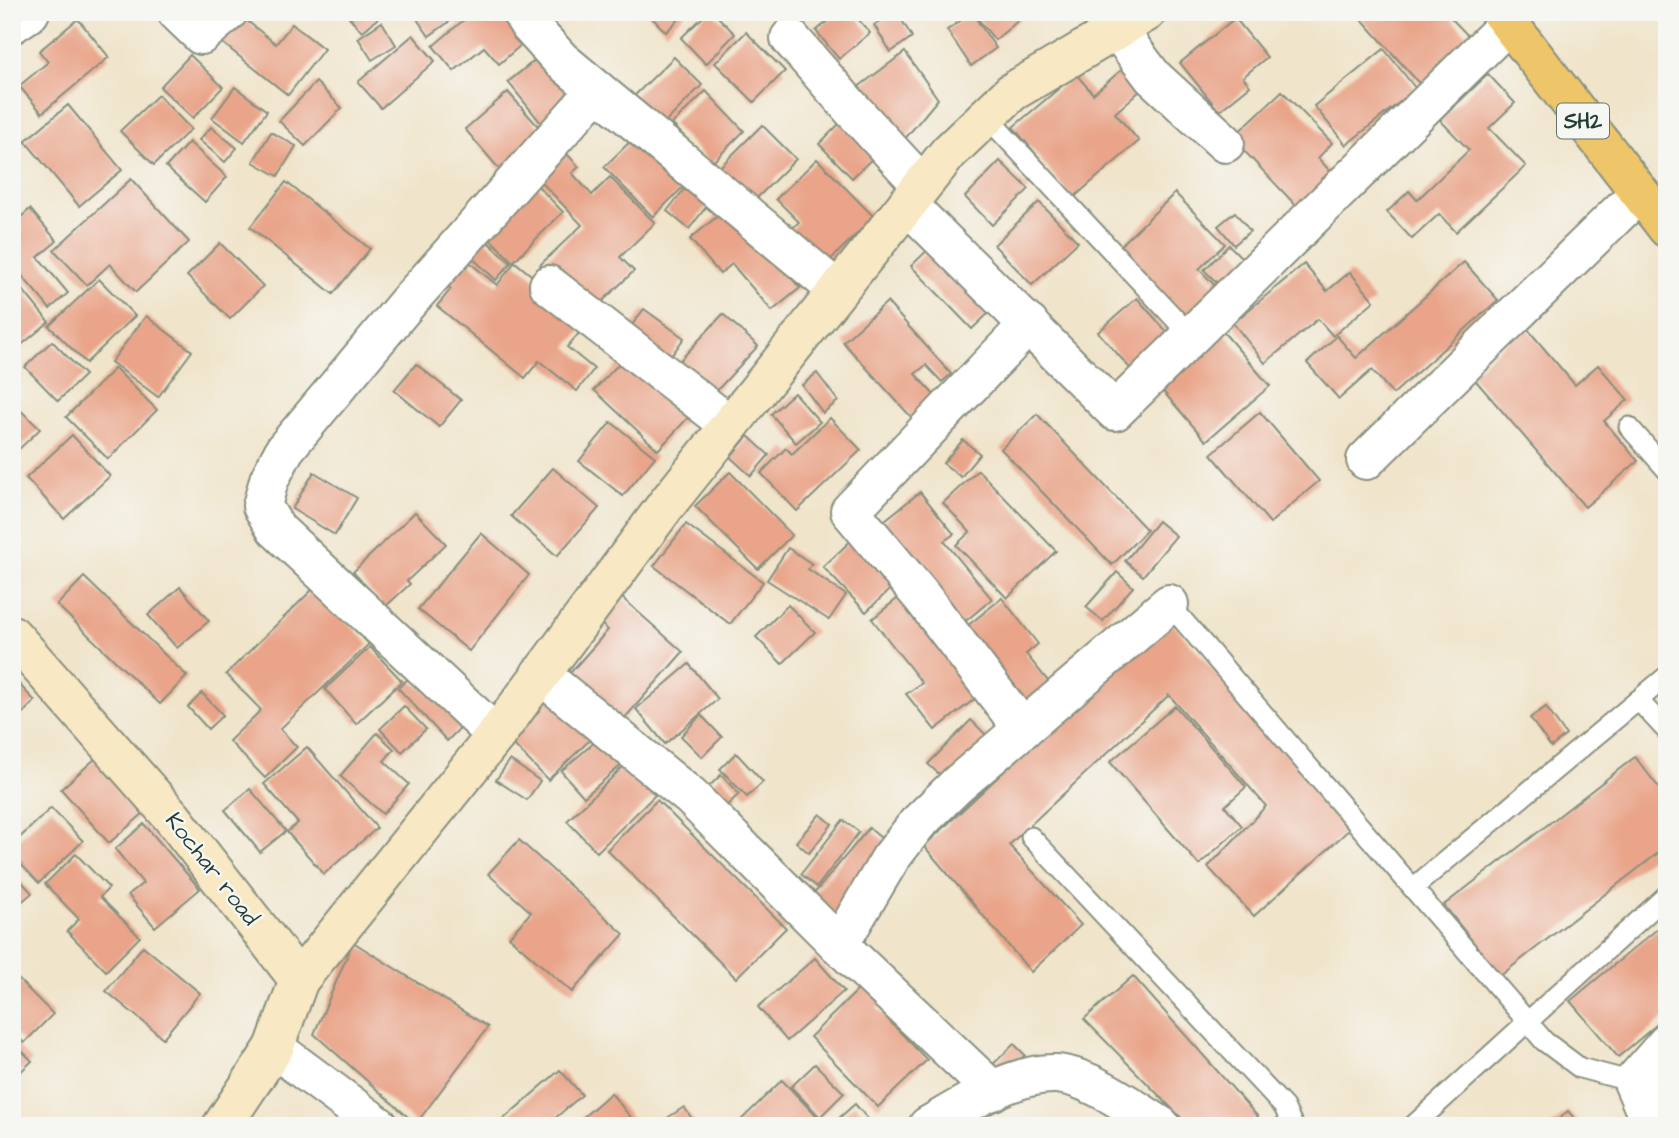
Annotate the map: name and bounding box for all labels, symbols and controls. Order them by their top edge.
road number: SH2 [1557,104,1609,138]
street label: Kochar road [158,806,266,932]

